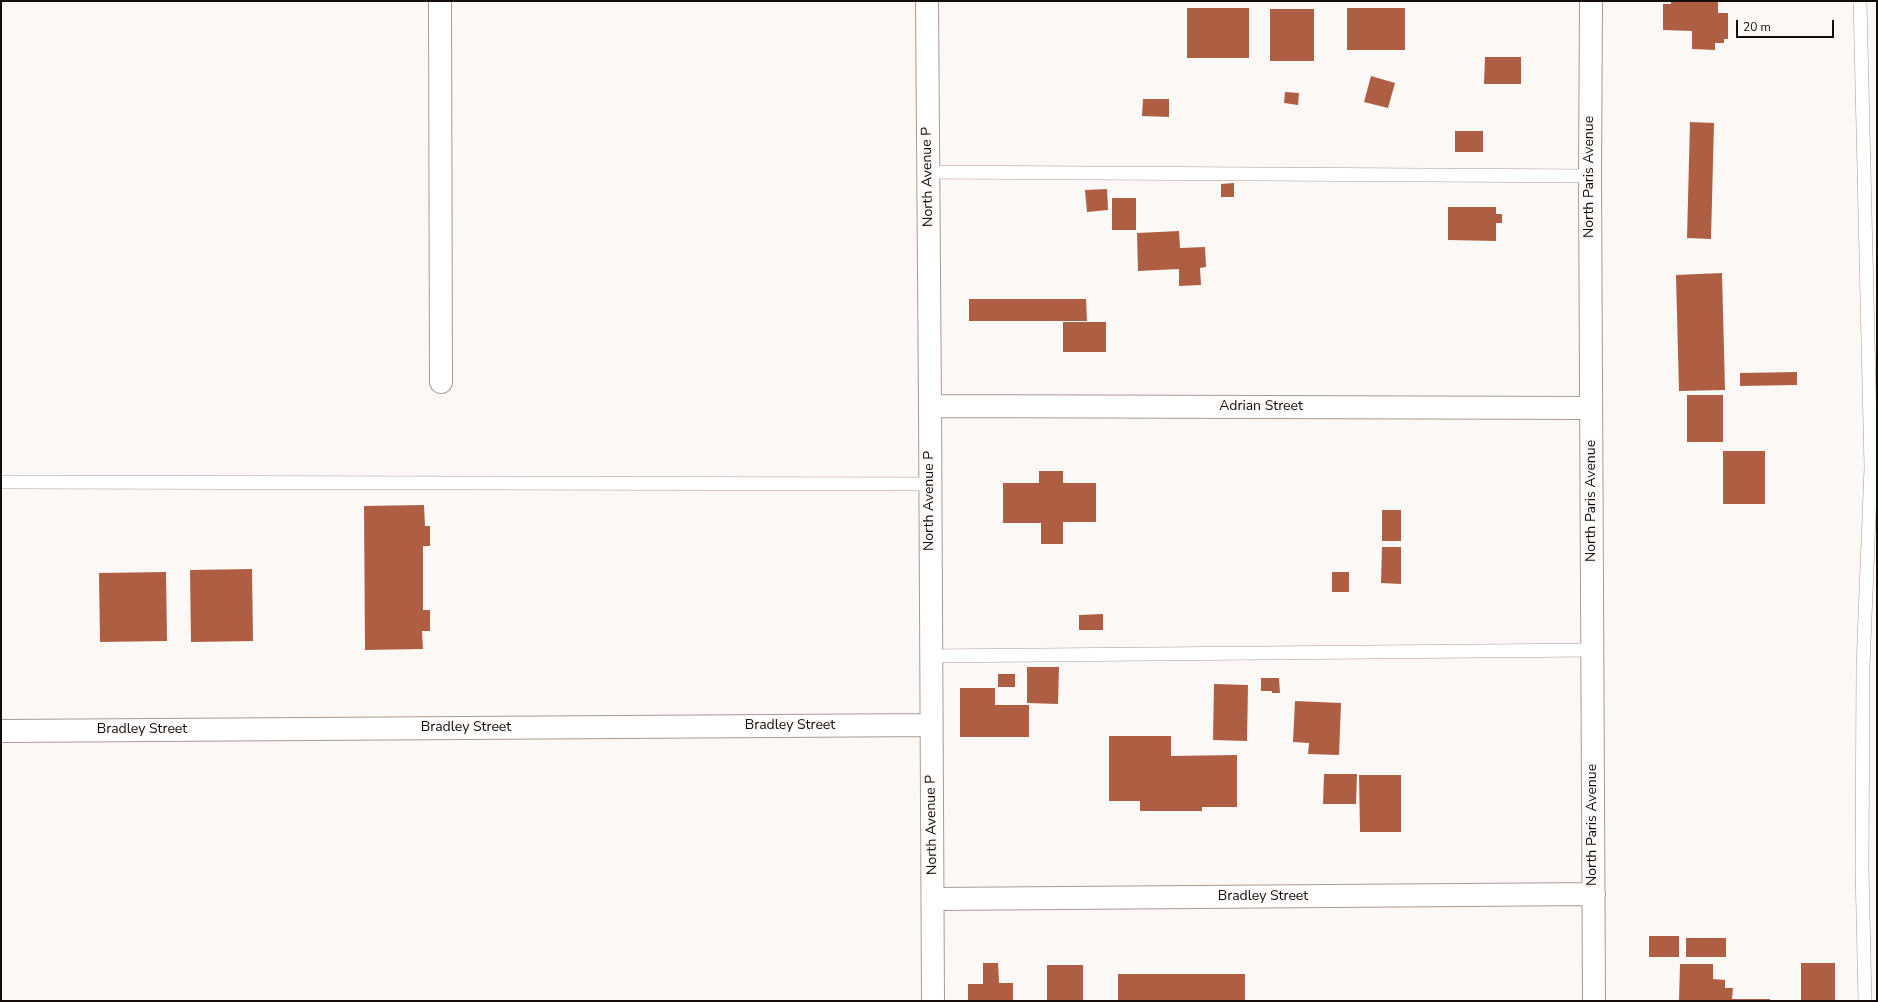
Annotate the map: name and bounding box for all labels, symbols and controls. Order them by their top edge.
scale bar [1738,12,1836,38]
text: 20 m [1743,19,1771,35]
street label: North Paris Avenue [1582,116,1598,238]
street label: North Avenue P [919,127,937,227]
street label: Adrian Street [1219,399,1303,415]
street label: North Paris Avenue [1584,440,1600,562]
street label: North Avenue P [922,451,938,551]
street label: Bradley Street [745,718,835,734]
street label: Bradley Street [421,720,511,736]
street label: Bradley Street [97,722,187,738]
street label: North Paris Avenue [1585,764,1601,886]
street label: North Avenue P [923,775,941,875]
street label: Bradley Street [1218,889,1308,905]

